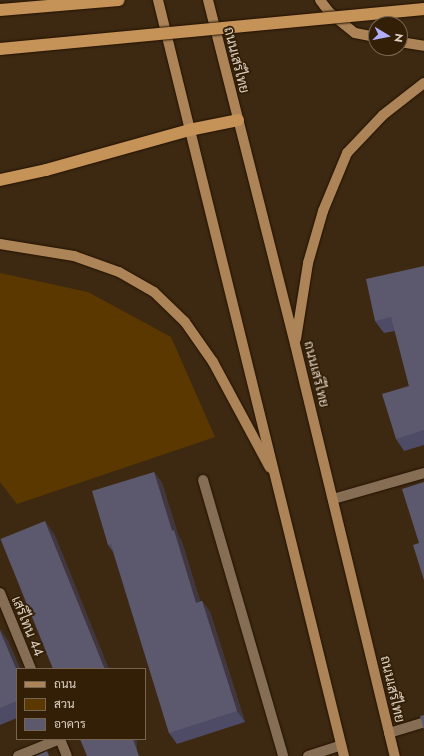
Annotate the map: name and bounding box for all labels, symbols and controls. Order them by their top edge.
north arrow [368,16,408,56]
street label: ถนนเสรีไทย [221,25,253,95]
text: N [390,32,407,44]
street label: ถนนเสรีไทย [301,339,333,409]
street label: เสรีไทน 44 [8,593,48,659]
street label: ถนนเสรีไทย [377,654,409,724]
legend [16,668,146,740]
text: ถนน [54,675,76,693]
text: สวน [54,695,75,713]
text: อาคาร [54,715,86,733]

